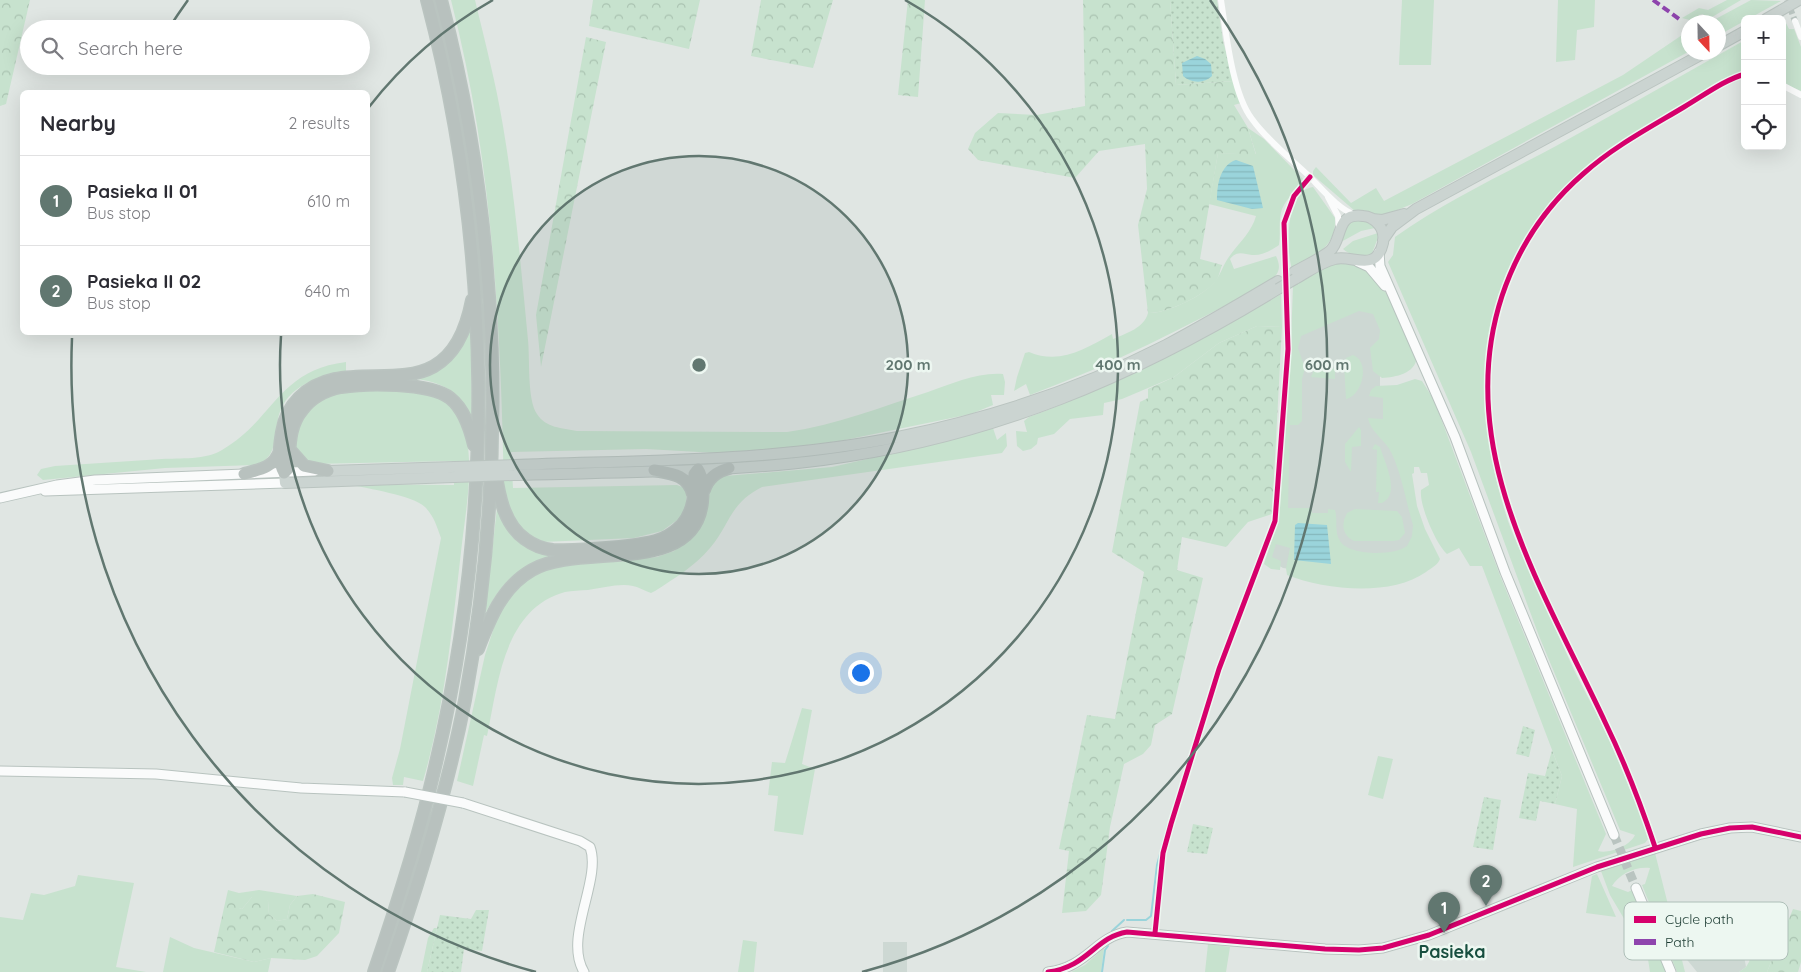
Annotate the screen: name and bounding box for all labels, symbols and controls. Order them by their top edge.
north arrow [1681,15,1726,60]
map controls [1741,15,1786,150]
button: + [1741,15,1786,60]
search box [20,20,370,75]
icon: search [38,34,66,62]
text: Search here [78,36,183,60]
button: − [1741,60,1786,105]
button: locate [1741,105,1786,150]
text: Nearby [40,110,116,136]
text: 2 results [288,113,350,133]
text: Pasieka II 01 [87,179,198,203]
text: 1 [53,191,59,211]
text: 610 m [307,191,350,211]
text: Bus stop [87,203,151,223]
text: Pasieka II 02 [87,269,201,293]
text: 2 [51,281,61,301]
text: 640 m [304,281,350,301]
text: Bus stop [87,293,151,313]
text: 200 m [886,355,931,374]
text: 400 m [1095,355,1141,374]
text: 600 m [1305,355,1349,374]
centre of rings [690,356,708,374]
your location [848,660,874,686]
pin: 2 [1470,865,1502,906]
pin: 1 [1428,892,1460,933]
legend [1624,902,1788,960]
text: Cycle path [1665,910,1734,928]
text: Path [1665,933,1694,951]
district label: Pasieka [1418,940,1486,963]

